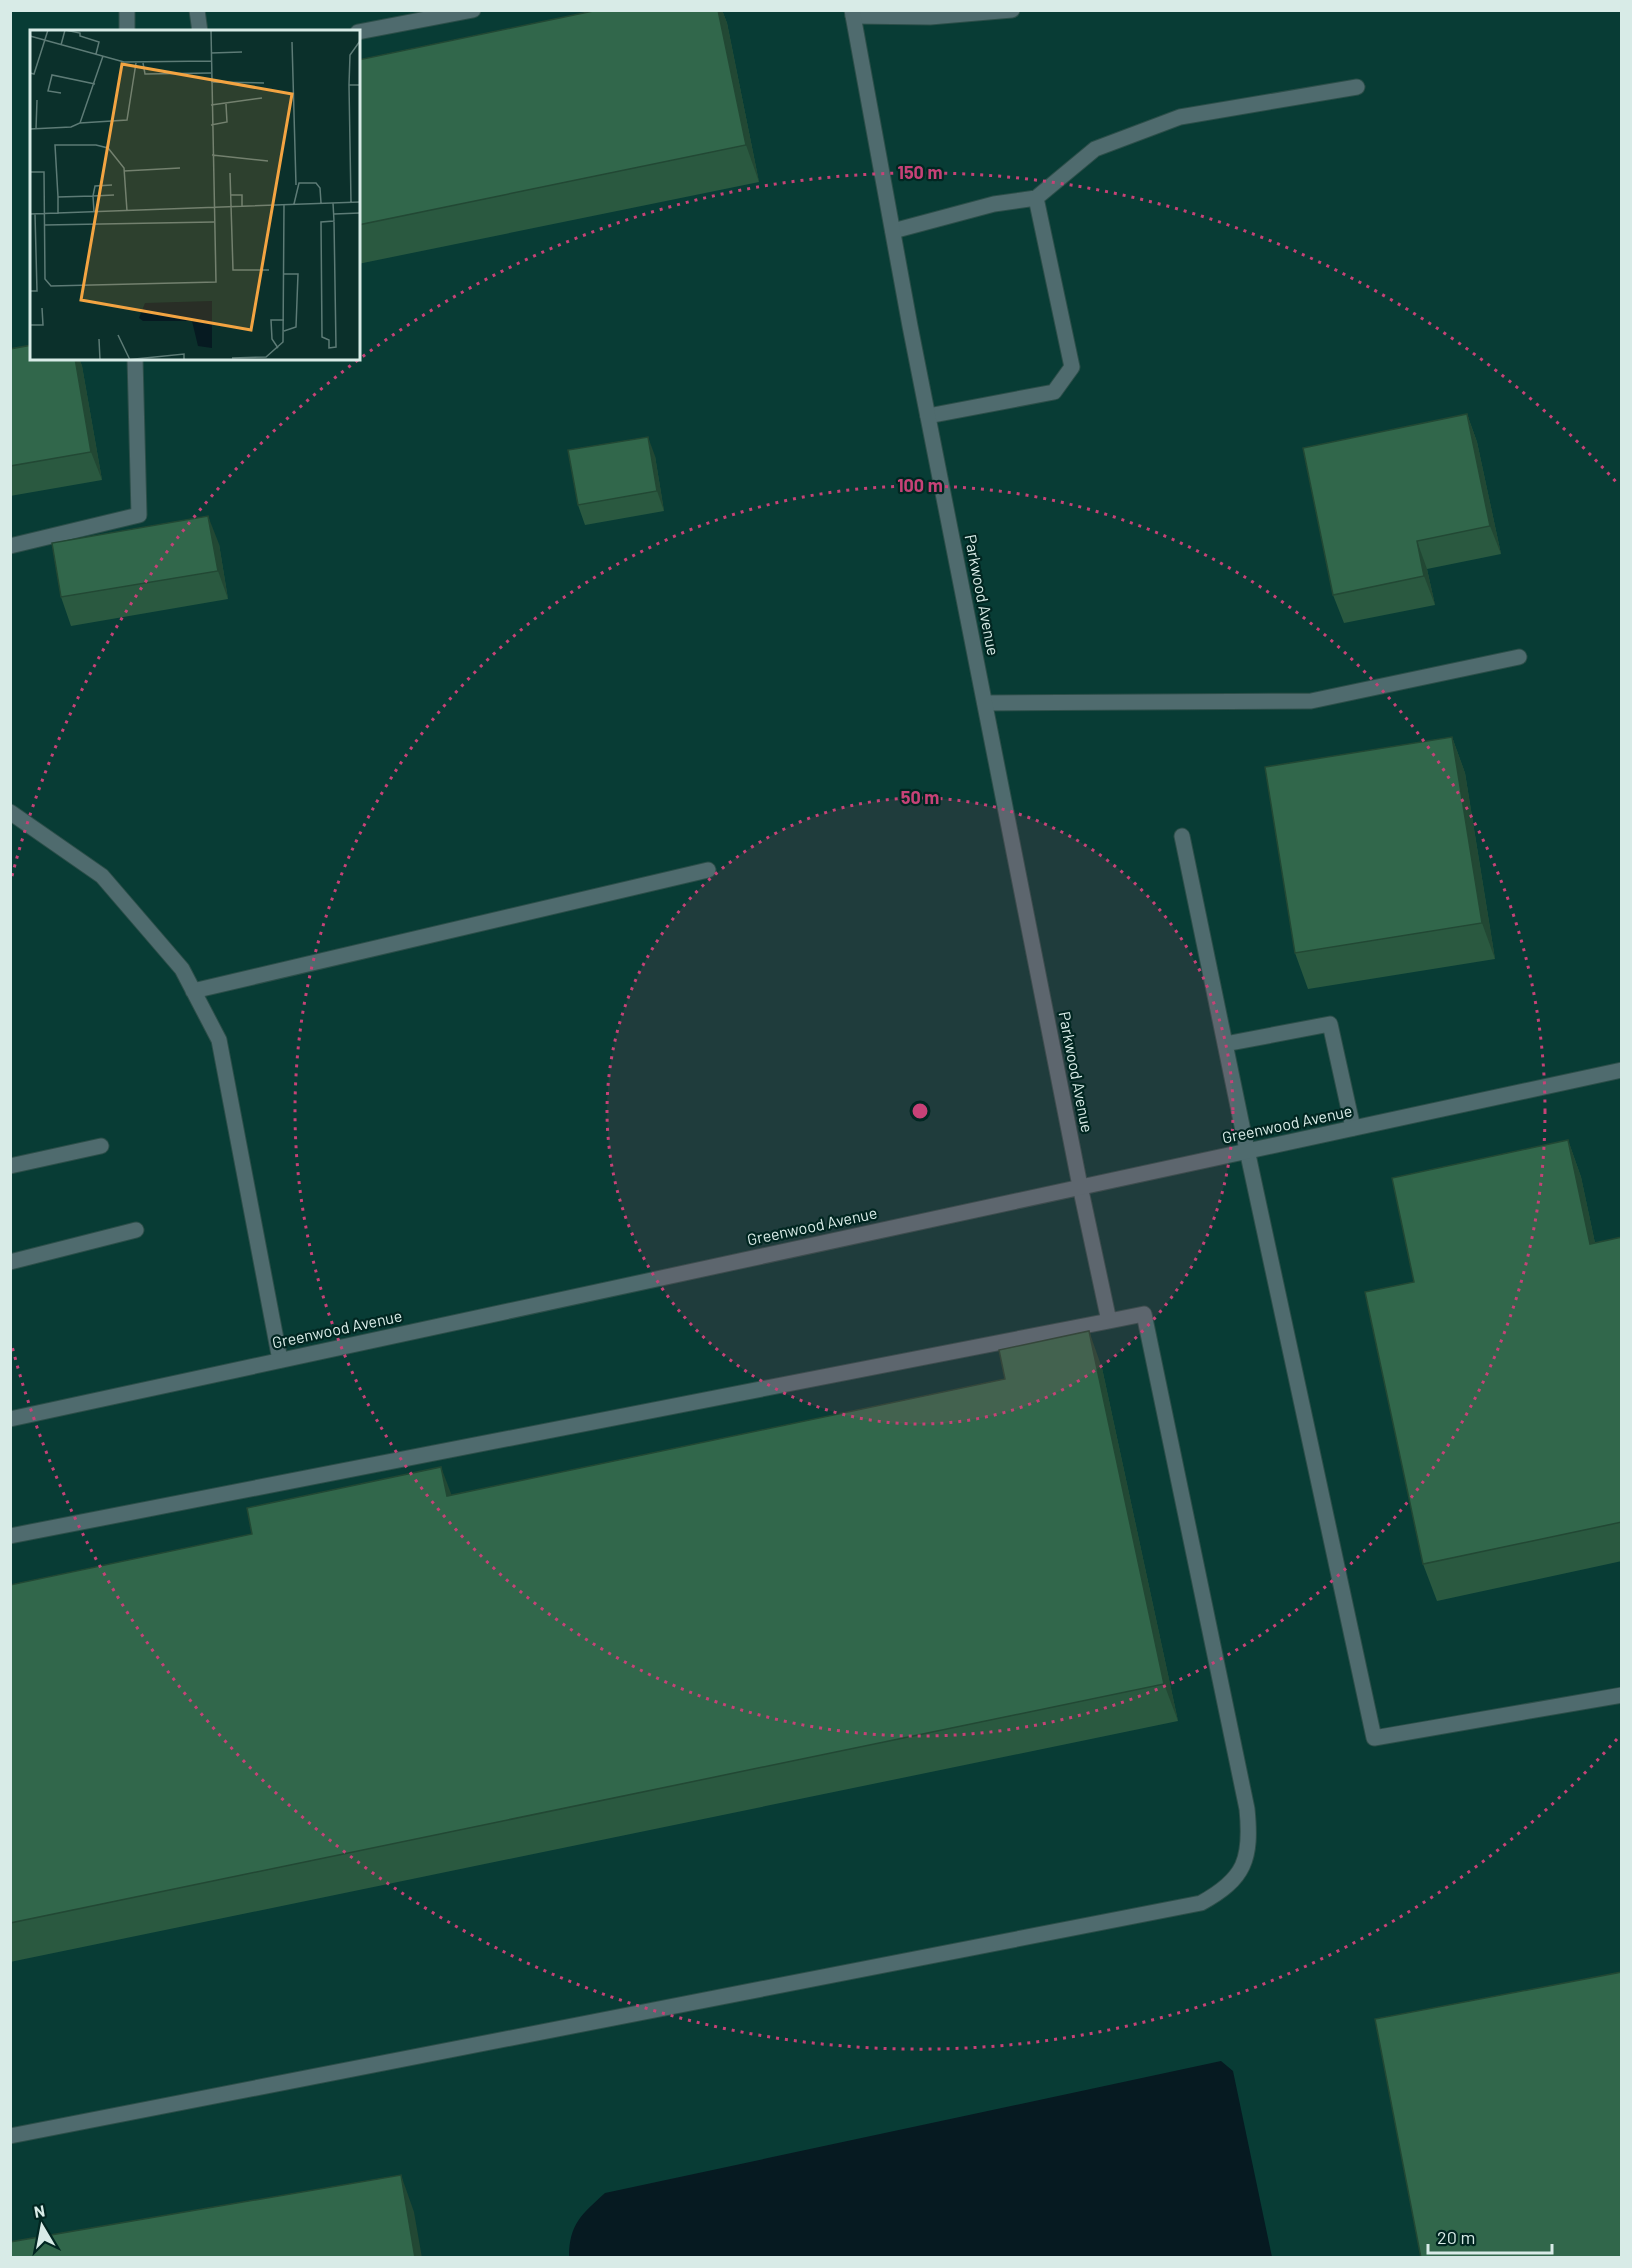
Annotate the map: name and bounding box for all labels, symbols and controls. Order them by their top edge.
inset map [30,30,360,360]
text: 150 m [898,161,942,183]
text: 100 m [897,474,943,496]
street label: Parkwood Avenue [961,533,1004,657]
text: 50 m [901,786,939,808]
street label: Parkwood Avenue [1055,1010,1098,1134]
street label: Greenwood Avenue [1220,1100,1354,1147]
centre of rings [910,1101,930,1121]
street label: Greenwood Avenue [745,1202,879,1249]
street label: Greenwood Avenue [270,1305,404,1352]
north arrow [12,2196,72,2256]
text: N [32,2200,46,2221]
scale bar [1428,2217,1552,2255]
text: 20 m [1437,2226,1475,2248]

